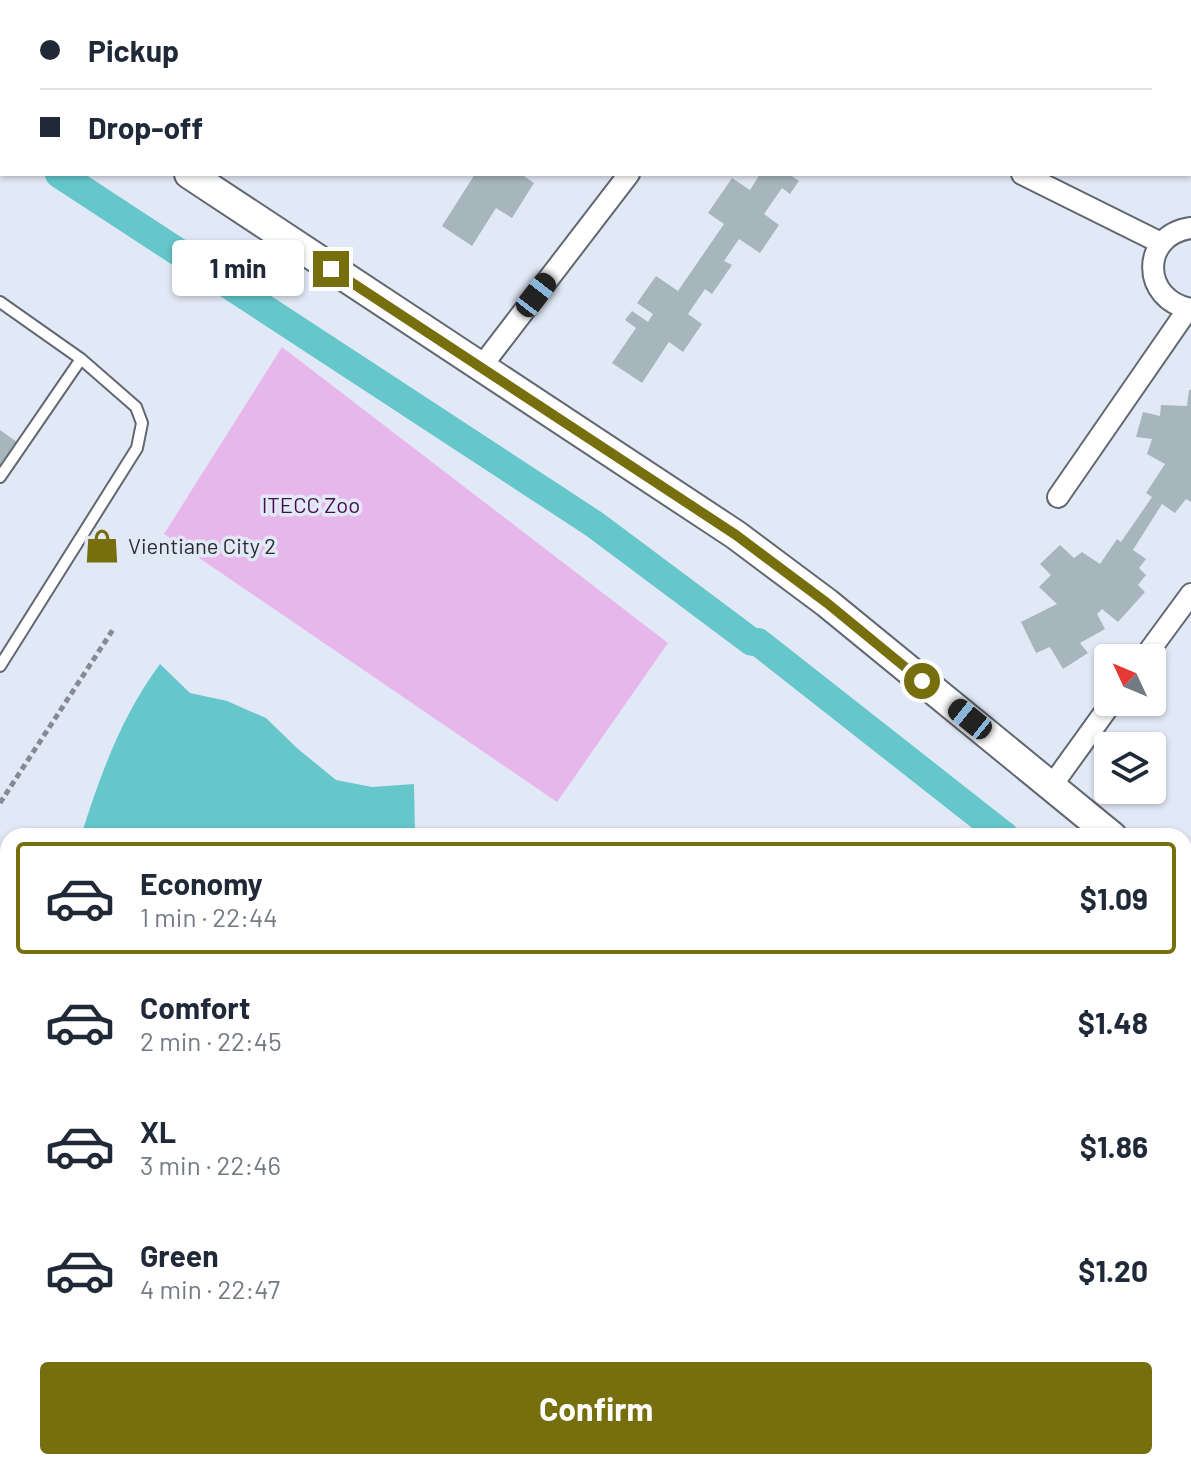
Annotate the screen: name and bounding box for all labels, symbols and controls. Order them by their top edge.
text: Pickup [88,32,179,68]
text: Drop-off [88,109,203,145]
callout: 1 min [171,241,303,297]
route end [313,251,349,287]
text: 1 min [210,252,266,283]
car [512,269,560,321]
park label: ITECC Zoo [262,491,360,517]
shop icon: Vientiane City 2 [83,527,121,565]
place label: Vientiane City 2 [128,532,276,558]
north arrow [1094,644,1166,716]
map controls [1094,644,1166,804]
route start [904,663,940,699]
car [944,695,996,743]
button: layers [1094,732,1166,804]
icon: car [44,862,116,934]
text: Economy [140,865,263,901]
text: $1.09 [1080,880,1148,916]
text: 1 min · 22:44 [140,901,278,932]
icon: car [44,986,116,1058]
text: Comfort [140,989,250,1025]
text: $1.48 [1078,1004,1148,1040]
text: 2 min · 22:45 [140,1025,282,1056]
icon: car [44,1110,116,1182]
text: XL [140,1113,176,1149]
text: $1.86 [1080,1128,1148,1164]
text: 3 min · 22:46 [140,1149,281,1180]
icon: car [44,1234,116,1306]
text: Green [140,1237,219,1273]
text: $1.20 [1078,1252,1148,1288]
text: 4 min · 22:47 [140,1273,280,1304]
button: Confirm [40,1362,1152,1454]

